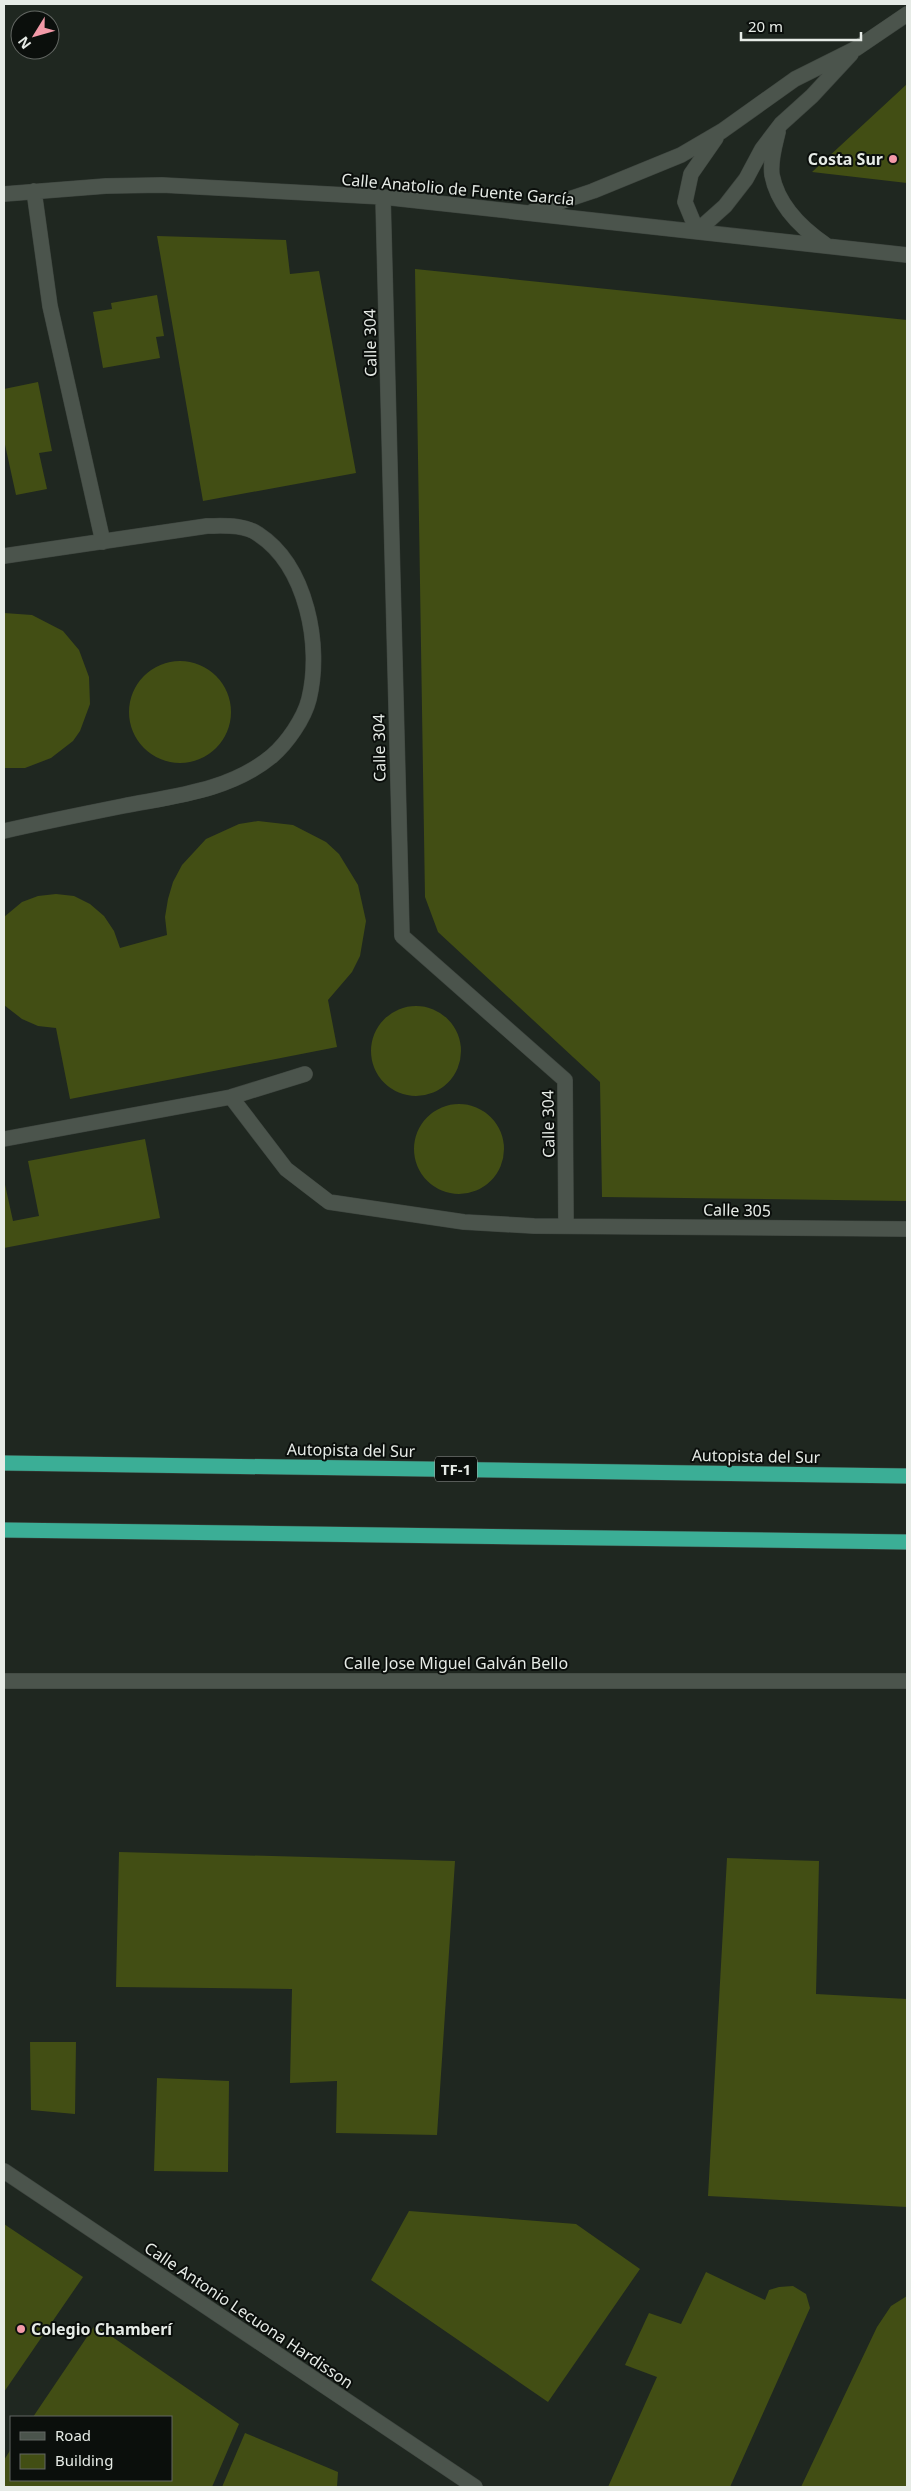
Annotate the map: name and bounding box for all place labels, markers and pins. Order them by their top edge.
place label: Costa Sur [808,148,883,170]
marker: Costa Sur [887,153,899,165]
place label: Colegio Chamberí [31,2318,173,2340]
marker: Colegio Chamberí [15,2323,27,2335]

